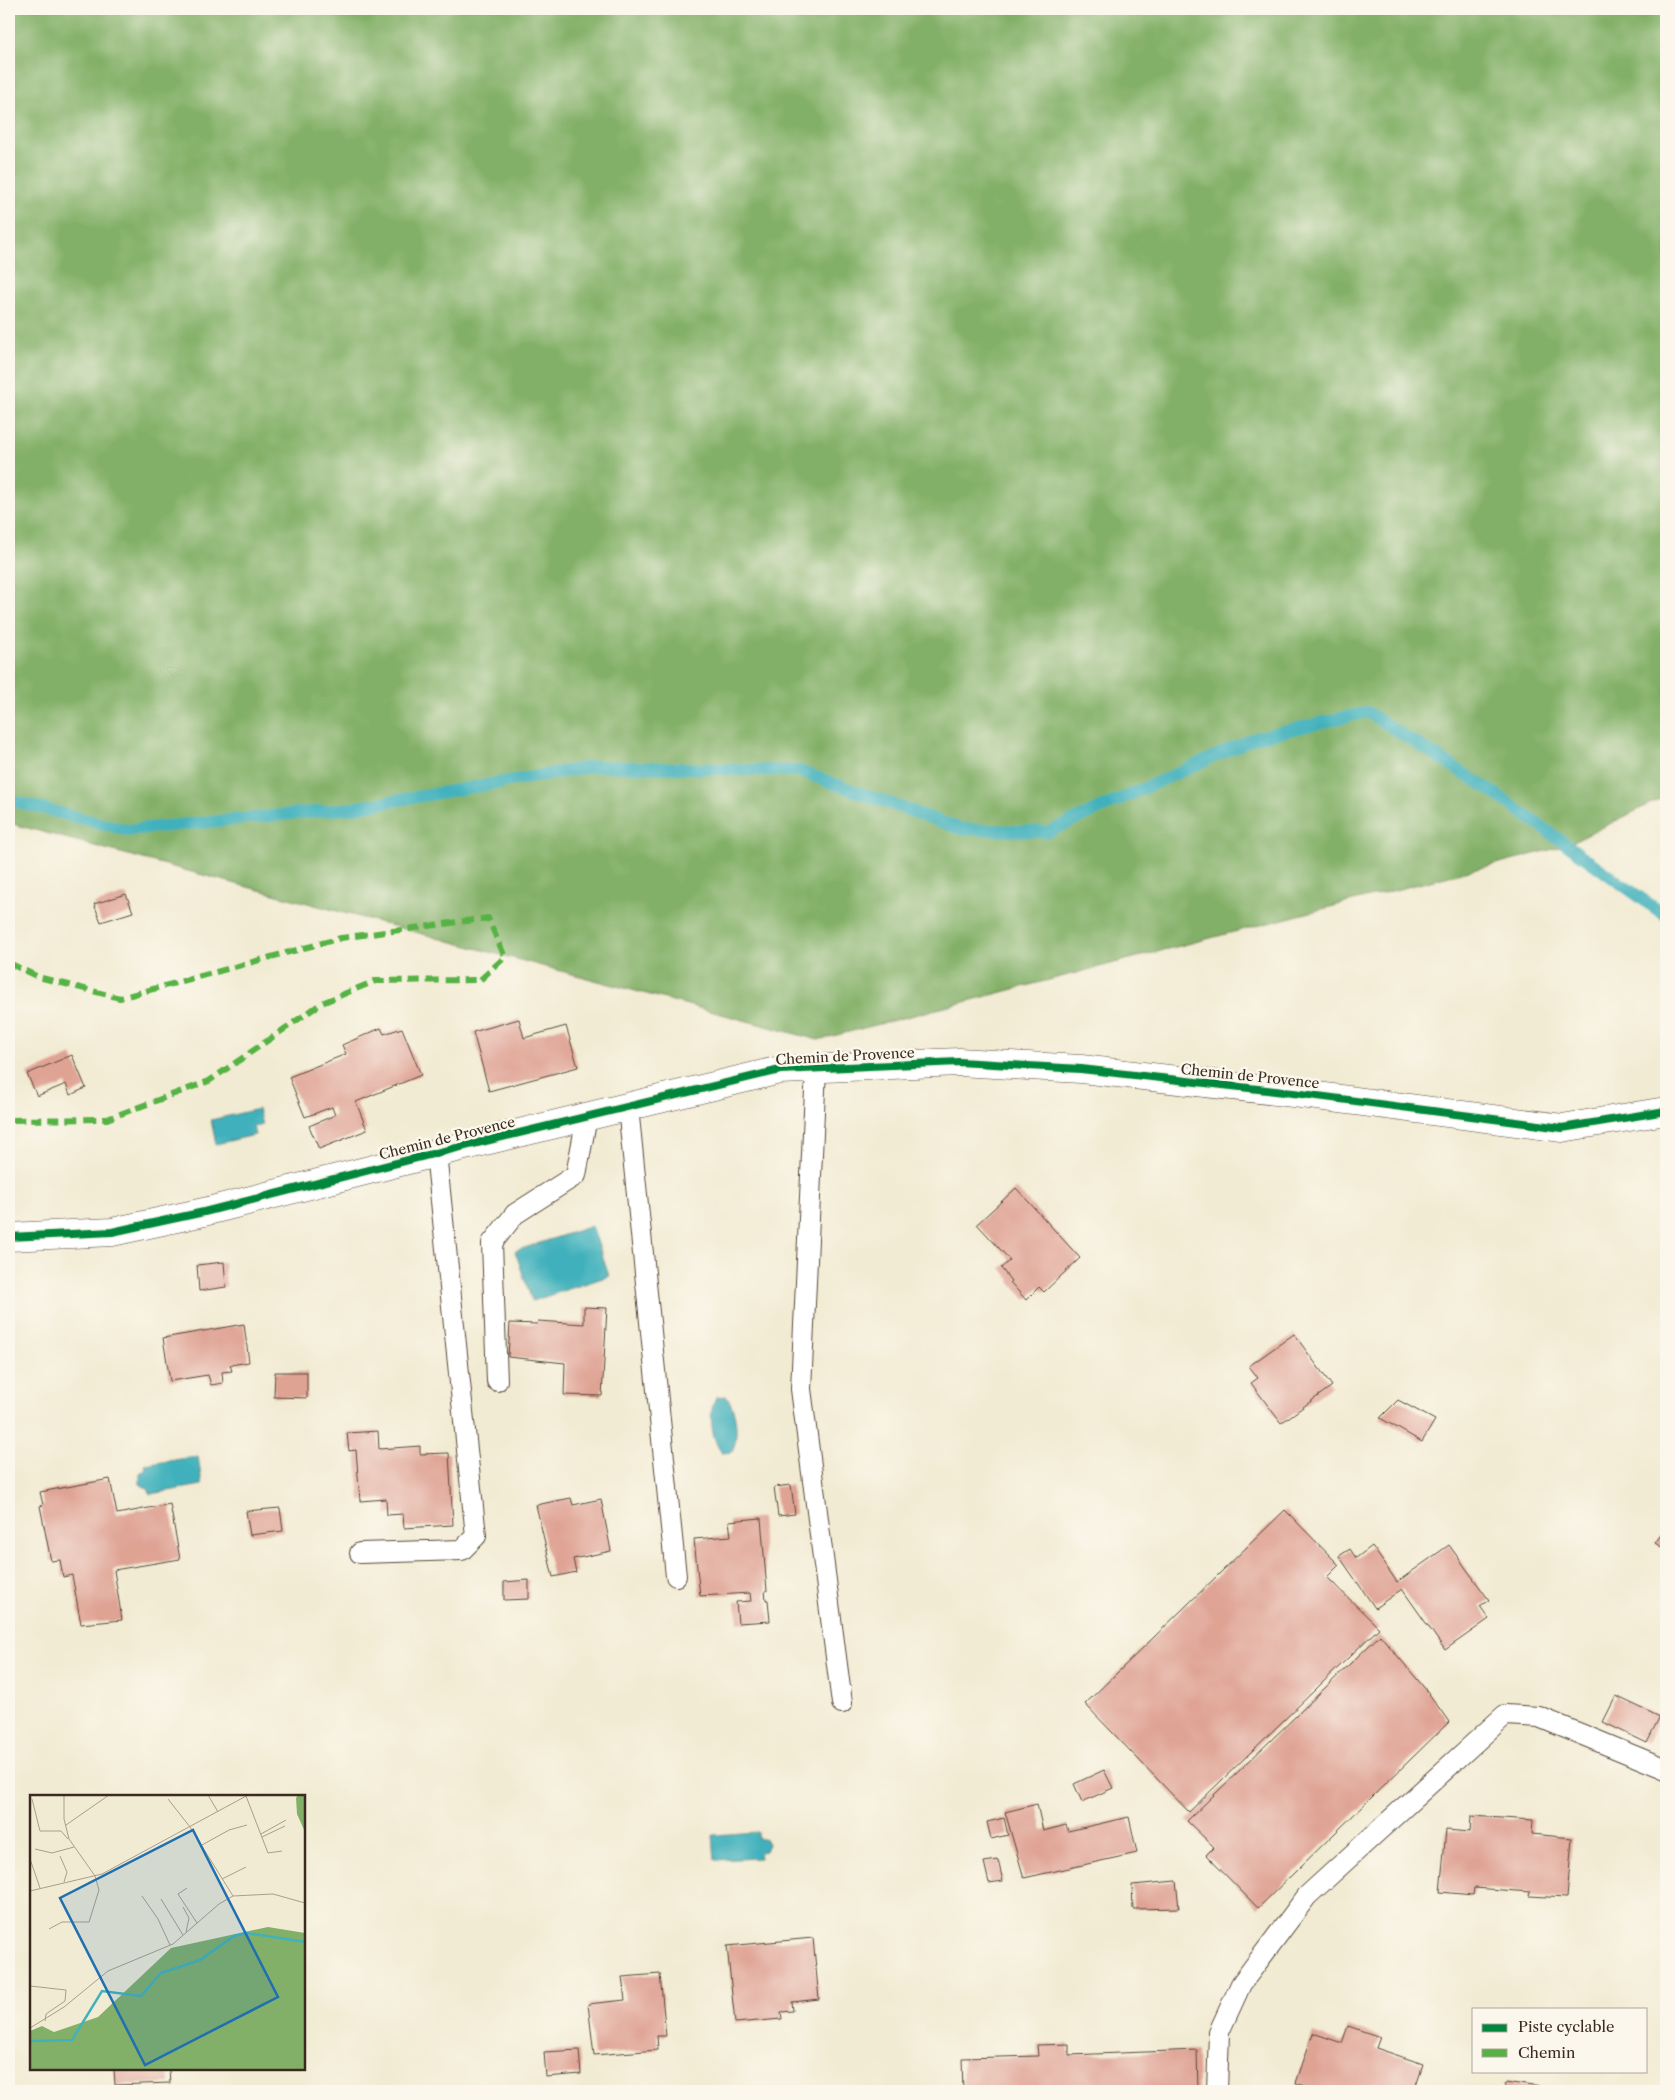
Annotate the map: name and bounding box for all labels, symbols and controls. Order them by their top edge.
street label: Chemin de Provence [775,1043,915,1069]
street label: Chemin de Provence [1180,1060,1320,1092]
street label: Chemin de Provence [377,1112,517,1164]
inset map [30,1795,305,2070]
legend [1472,2008,1648,2072]
text: Piste cyclable [1518,2017,1614,2036]
text: Chemin [1518,2043,1576,2062]

